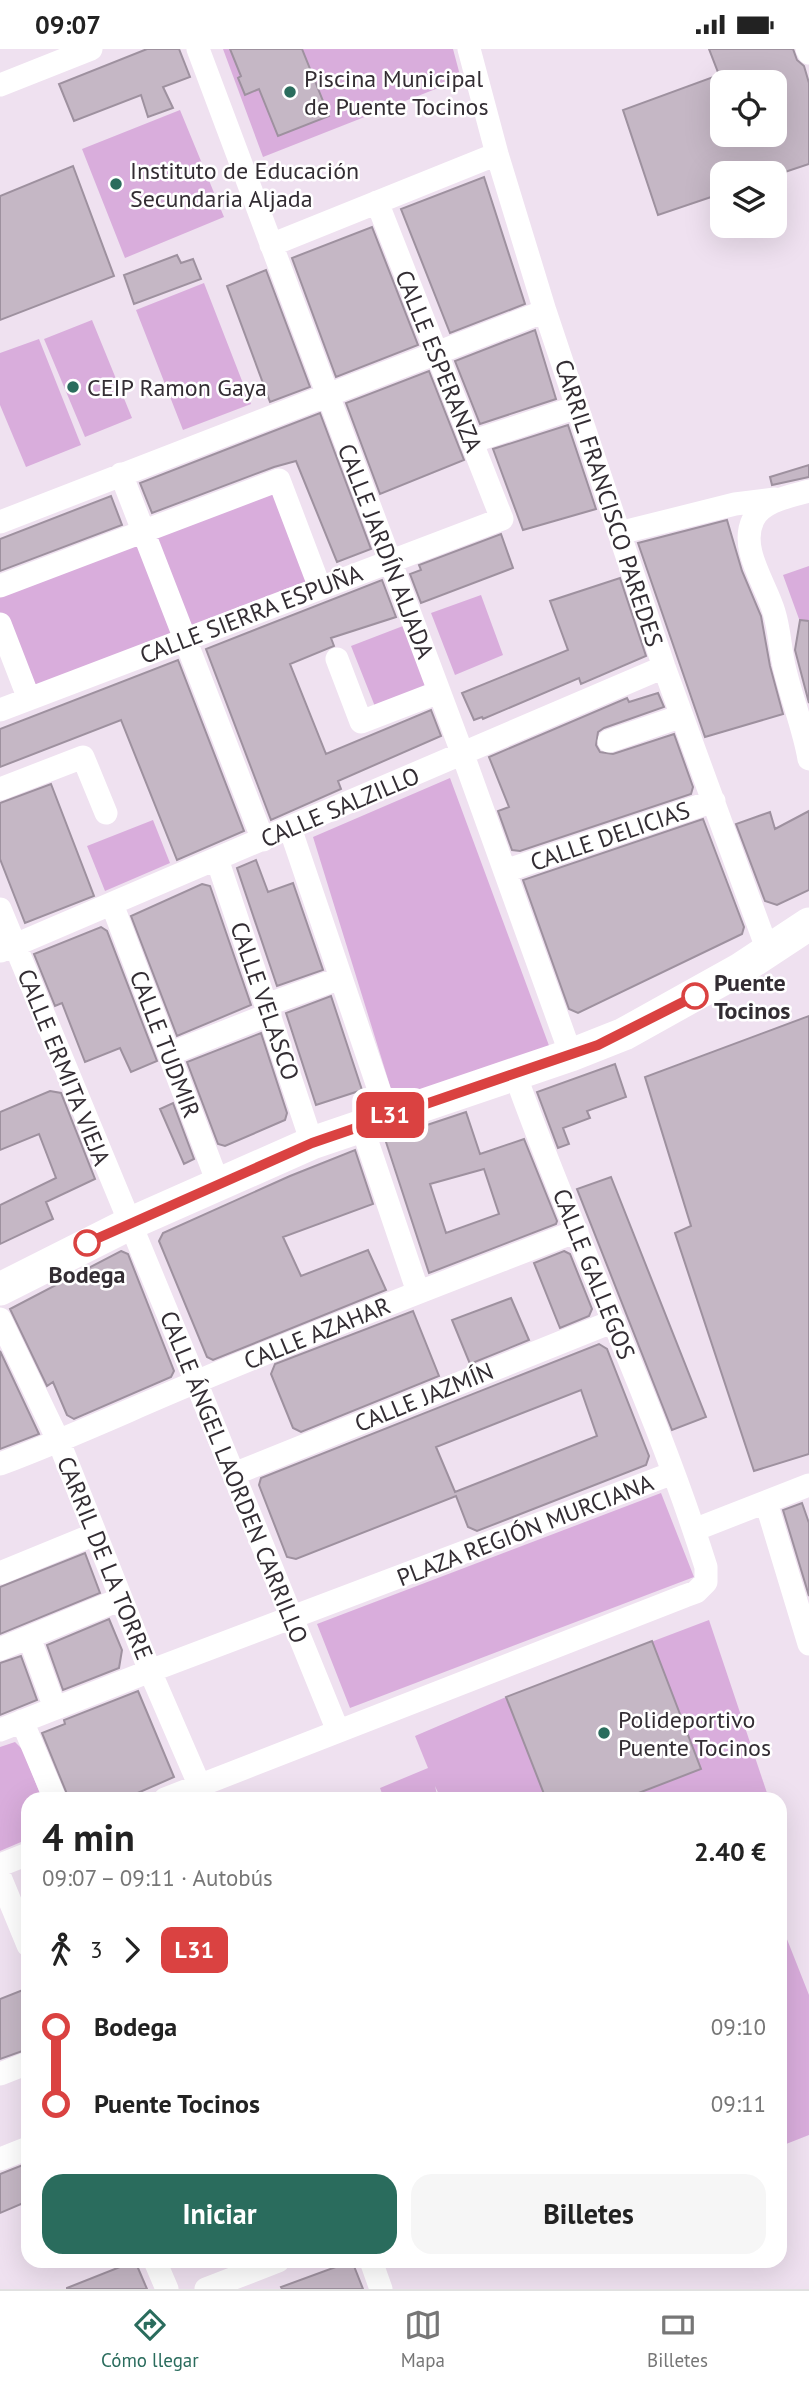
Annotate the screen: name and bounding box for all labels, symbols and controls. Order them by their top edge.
text: 09:07 [35,8,101,41]
place label: Piscina Municipal de Puente Tocinos [304,63,489,122]
map controls [710,70,787,238]
button: locate [710,70,787,147]
marker: Piscina Municipal de Puente Tocinos [282,84,298,100]
place label: Instituto de Educación Secundaria Aljada [130,155,359,214]
button: layers [710,161,787,238]
marker: Instituto de Educación Secundaria Aljada [108,176,124,192]
street label: CALLE ESPERANZA [388,265,490,457]
street label: CARRIL FRANCISCO PAREDES [548,355,670,651]
place label: CEIP Ramon Gaya [87,372,267,403]
marker: CEIP Ramon Gaya [65,379,81,395]
street label: CALLE JARDÍN ALJADA [331,439,441,663]
street label: CALLE SIERRA ESPUÑA [135,557,367,671]
street label: CALLE SALZILLO [256,760,424,854]
street label: CALLE DELICIAS [526,794,694,878]
street label: CALLE VELASCO [223,918,307,1084]
street label: CALLE ERMITA VIEJA [10,964,118,1170]
street label: CALLE TUDMIR [123,966,207,1122]
place label: Puente Tocinos [714,967,790,1026]
marker: Puente Tocinos [682,983,708,1009]
line badge: L31 [350,1092,430,1138]
text: L31 [370,1099,410,1130]
street label: CALLE GALLEGOS [546,1184,642,1364]
marker: Bodega [74,1230,100,1256]
place label: Bodega [49,1259,125,1290]
street label: CALLE AZAHAR [239,1290,395,1376]
street label: CALLE ÁNGEL LAORDEN CARRILLO [153,1306,315,1648]
street label: CALLE JAZMÍN [350,1355,498,1439]
street label: CARRIL DE LA TORRE [50,1452,160,1664]
street label: PLAZA REGIÓN MURCIANA [392,1467,658,1593]
place label: Polideportivo Puente Tocinos [618,1704,771,1763]
marker: Polideportivo Puente Tocinos [596,1725,612,1741]
text: 4 min [42,1812,135,1861]
text: 2.40 € [694,1835,766,1868]
text: 09:07 – 09:11 · Autobús [42,1863,273,1892]
icon: walk [42,1931,80,1969]
icon: forward [113,1931,151,1969]
text: L31 [175,1934,214,1965]
text: 3 [90,1935,103,1964]
text: Bodega [94,2010,177,2043]
text: 09:10 [711,2012,766,2041]
text: Puente Tocinos [94,2087,260,2120]
text: 09:11 [711,2089,766,2118]
button: Iniciar [42,2174,397,2254]
button: Billetes [411,2174,766,2254]
tab: Cómo llegar [101,2306,199,2372]
tab: Mapa [401,2306,445,2372]
tab: Billetes [647,2306,708,2372]

